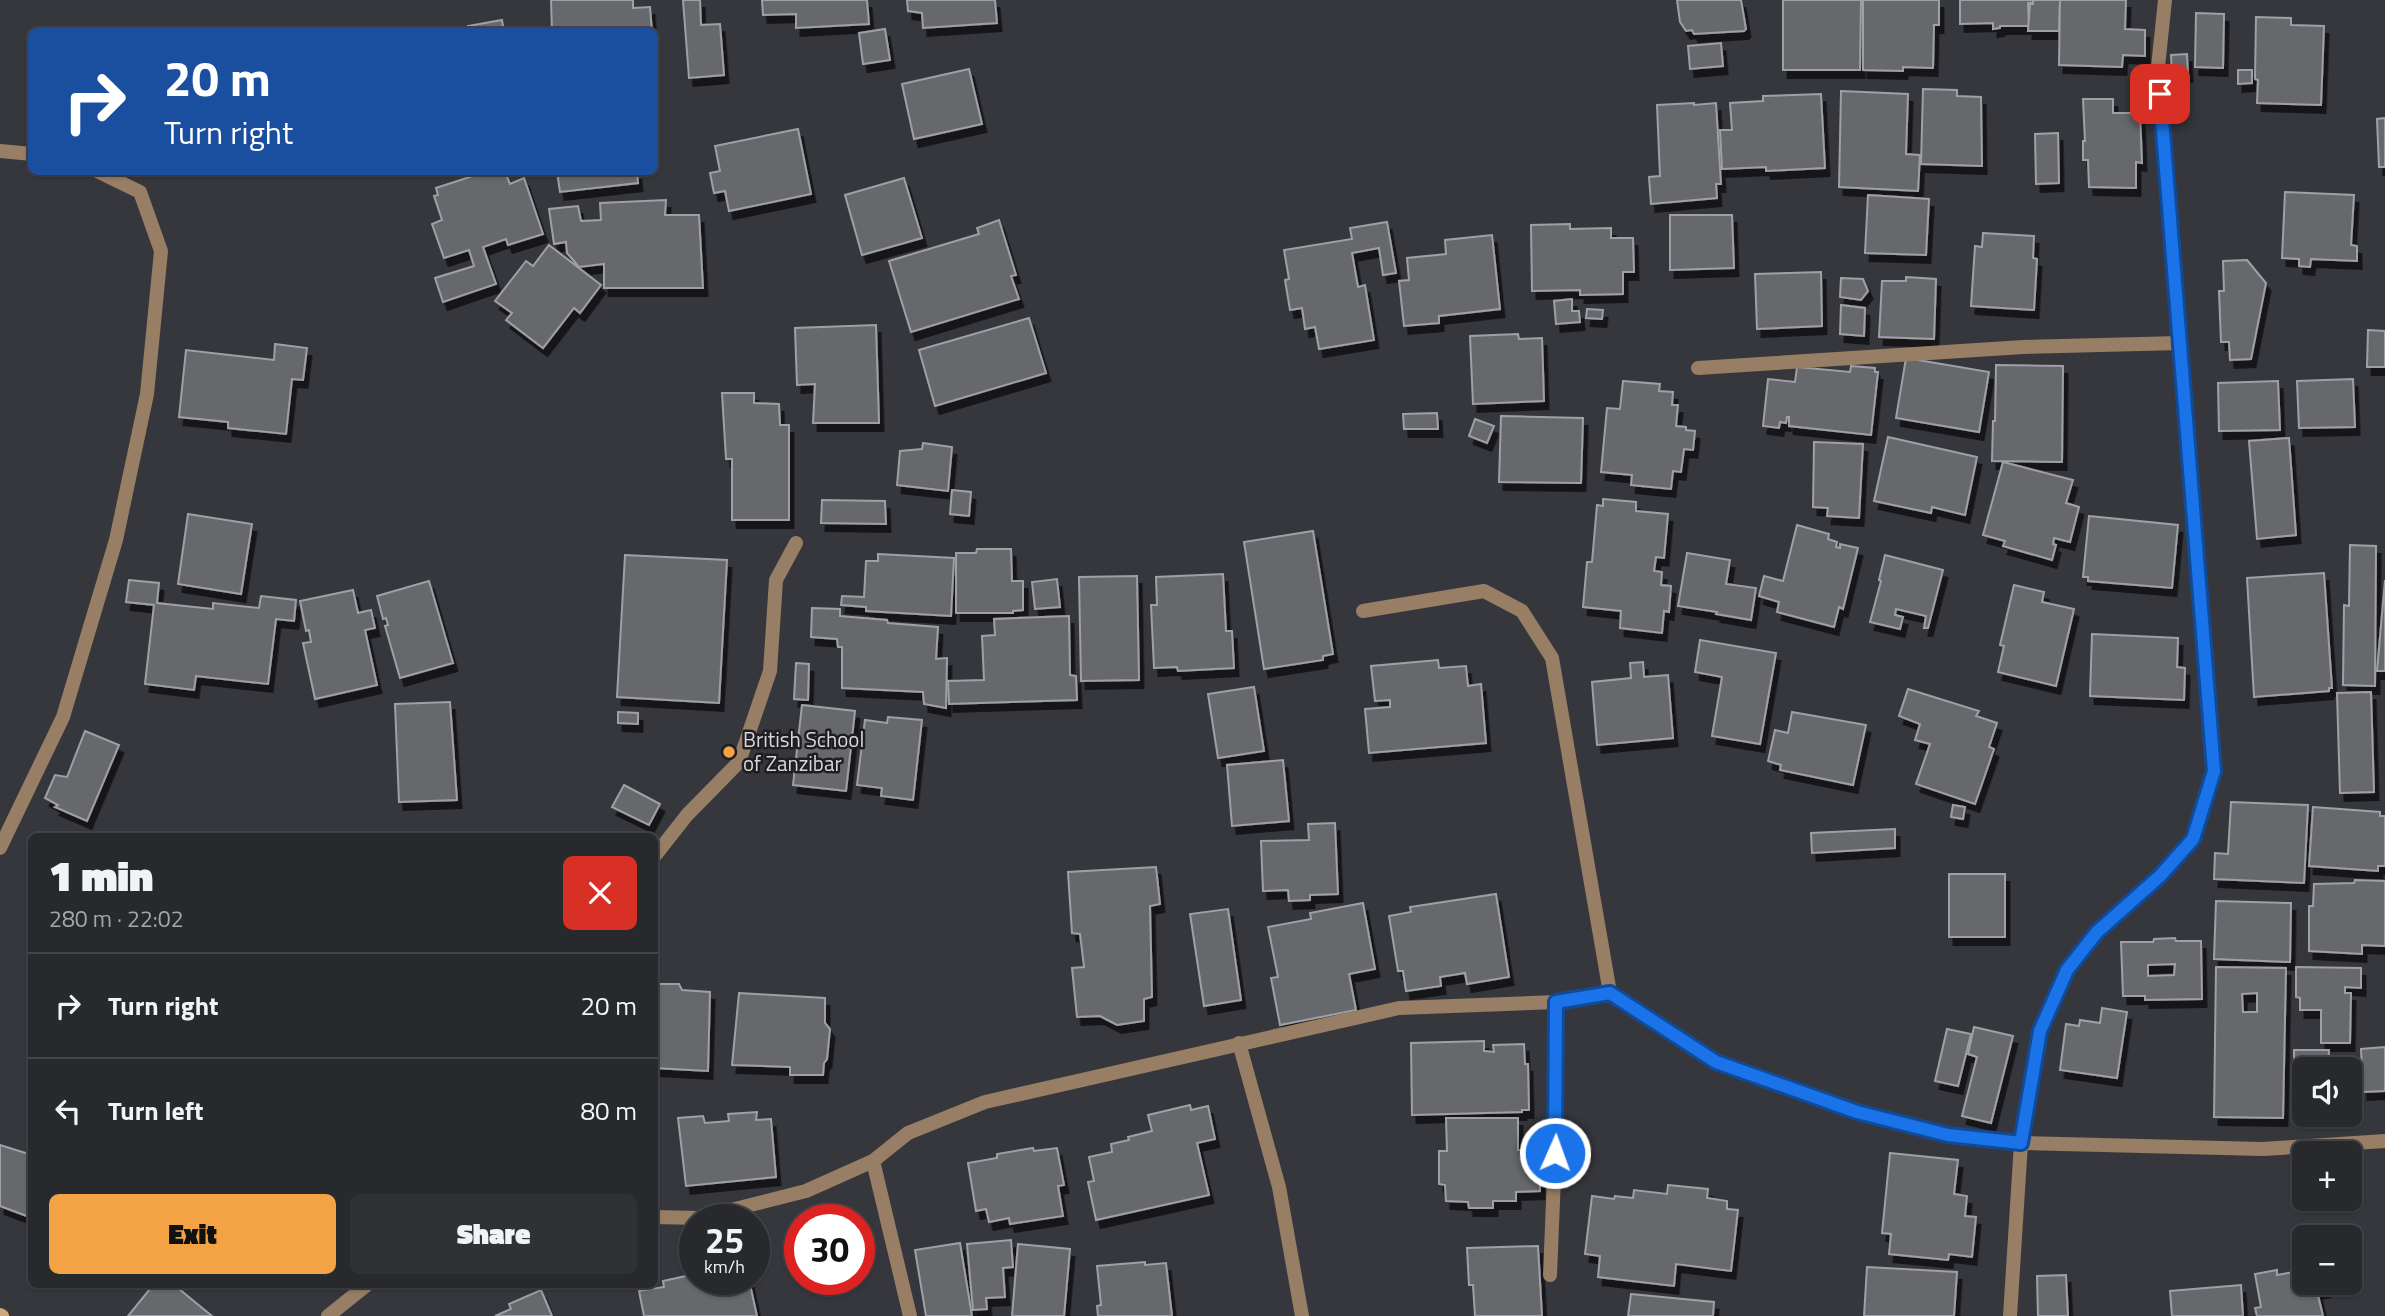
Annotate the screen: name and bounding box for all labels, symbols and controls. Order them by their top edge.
text: 20 m [164,40,271,115]
icon: right [49,56,140,147]
pin [2130,64,2190,124]
icon: arrive [2141,75,2179,113]
text: Turn right [164,108,293,156]
place label: British School of Zanzibar [743,723,864,779]
marker: British School of Zanzibar [721,744,737,760]
text: 1 min [49,843,153,907]
button: close [563,856,637,930]
text: 280 m · 22:02 [49,901,184,936]
text: Turn right [108,986,219,1025]
text: 20 m [580,986,637,1025]
icon: right [49,987,87,1025]
map controls [2292,1057,2362,1295]
button: sound [2292,1057,2362,1127]
text: Turn left [108,1091,203,1130]
text: 80 m [580,1091,637,1130]
icon: left [49,1092,87,1130]
position arrow [1518,1116,1592,1190]
button: + [2292,1141,2362,1211]
button: Exit [49,1194,336,1274]
button: Share [350,1194,637,1274]
speed limit sign: 30 [784,1204,875,1295]
text: 25 [705,1213,744,1267]
button: − [2292,1225,2362,1295]
text: km/h [704,1253,745,1280]

